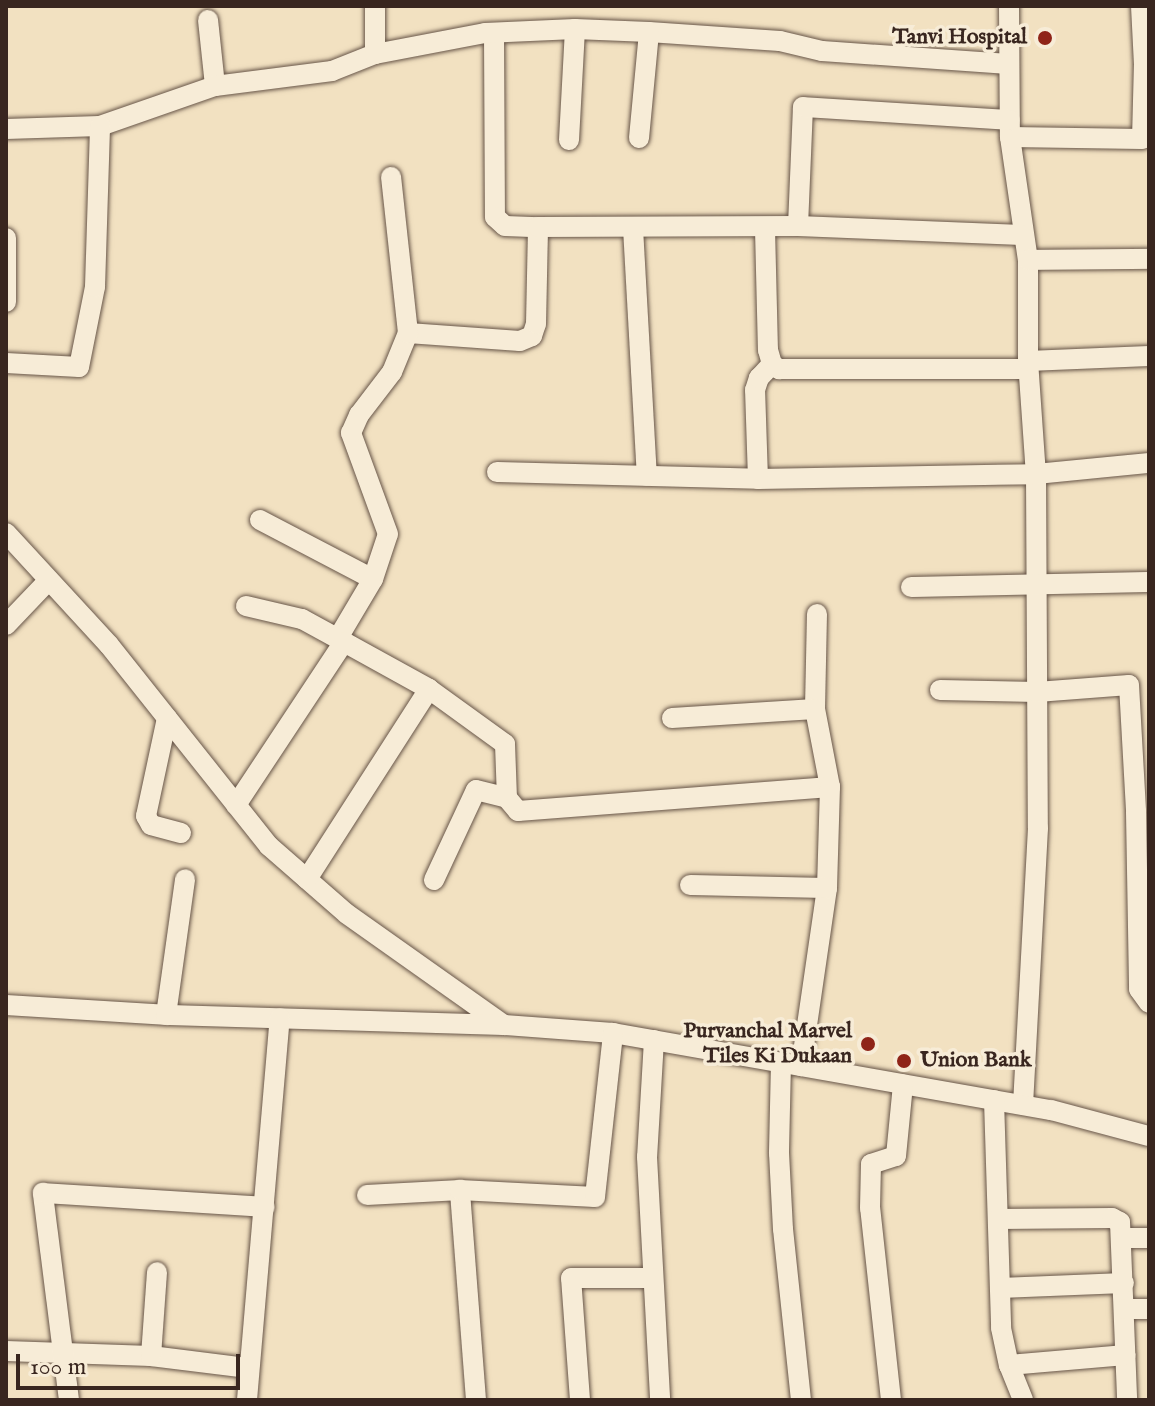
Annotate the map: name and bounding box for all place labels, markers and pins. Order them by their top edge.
place label: Tanvi Hospital [892,25,1027,51]
marker: Tanvi Hospital [1034,27,1056,49]
place label: Purvanchal Marvel Tiles Ki Dukaan [683,1018,852,1070]
marker: Purvanchal Marvel Tiles Ki Dukaan [859,1035,877,1053]
place label: Union Bank [920,1048,1031,1074]
marker: Union Bank [895,1052,913,1070]

